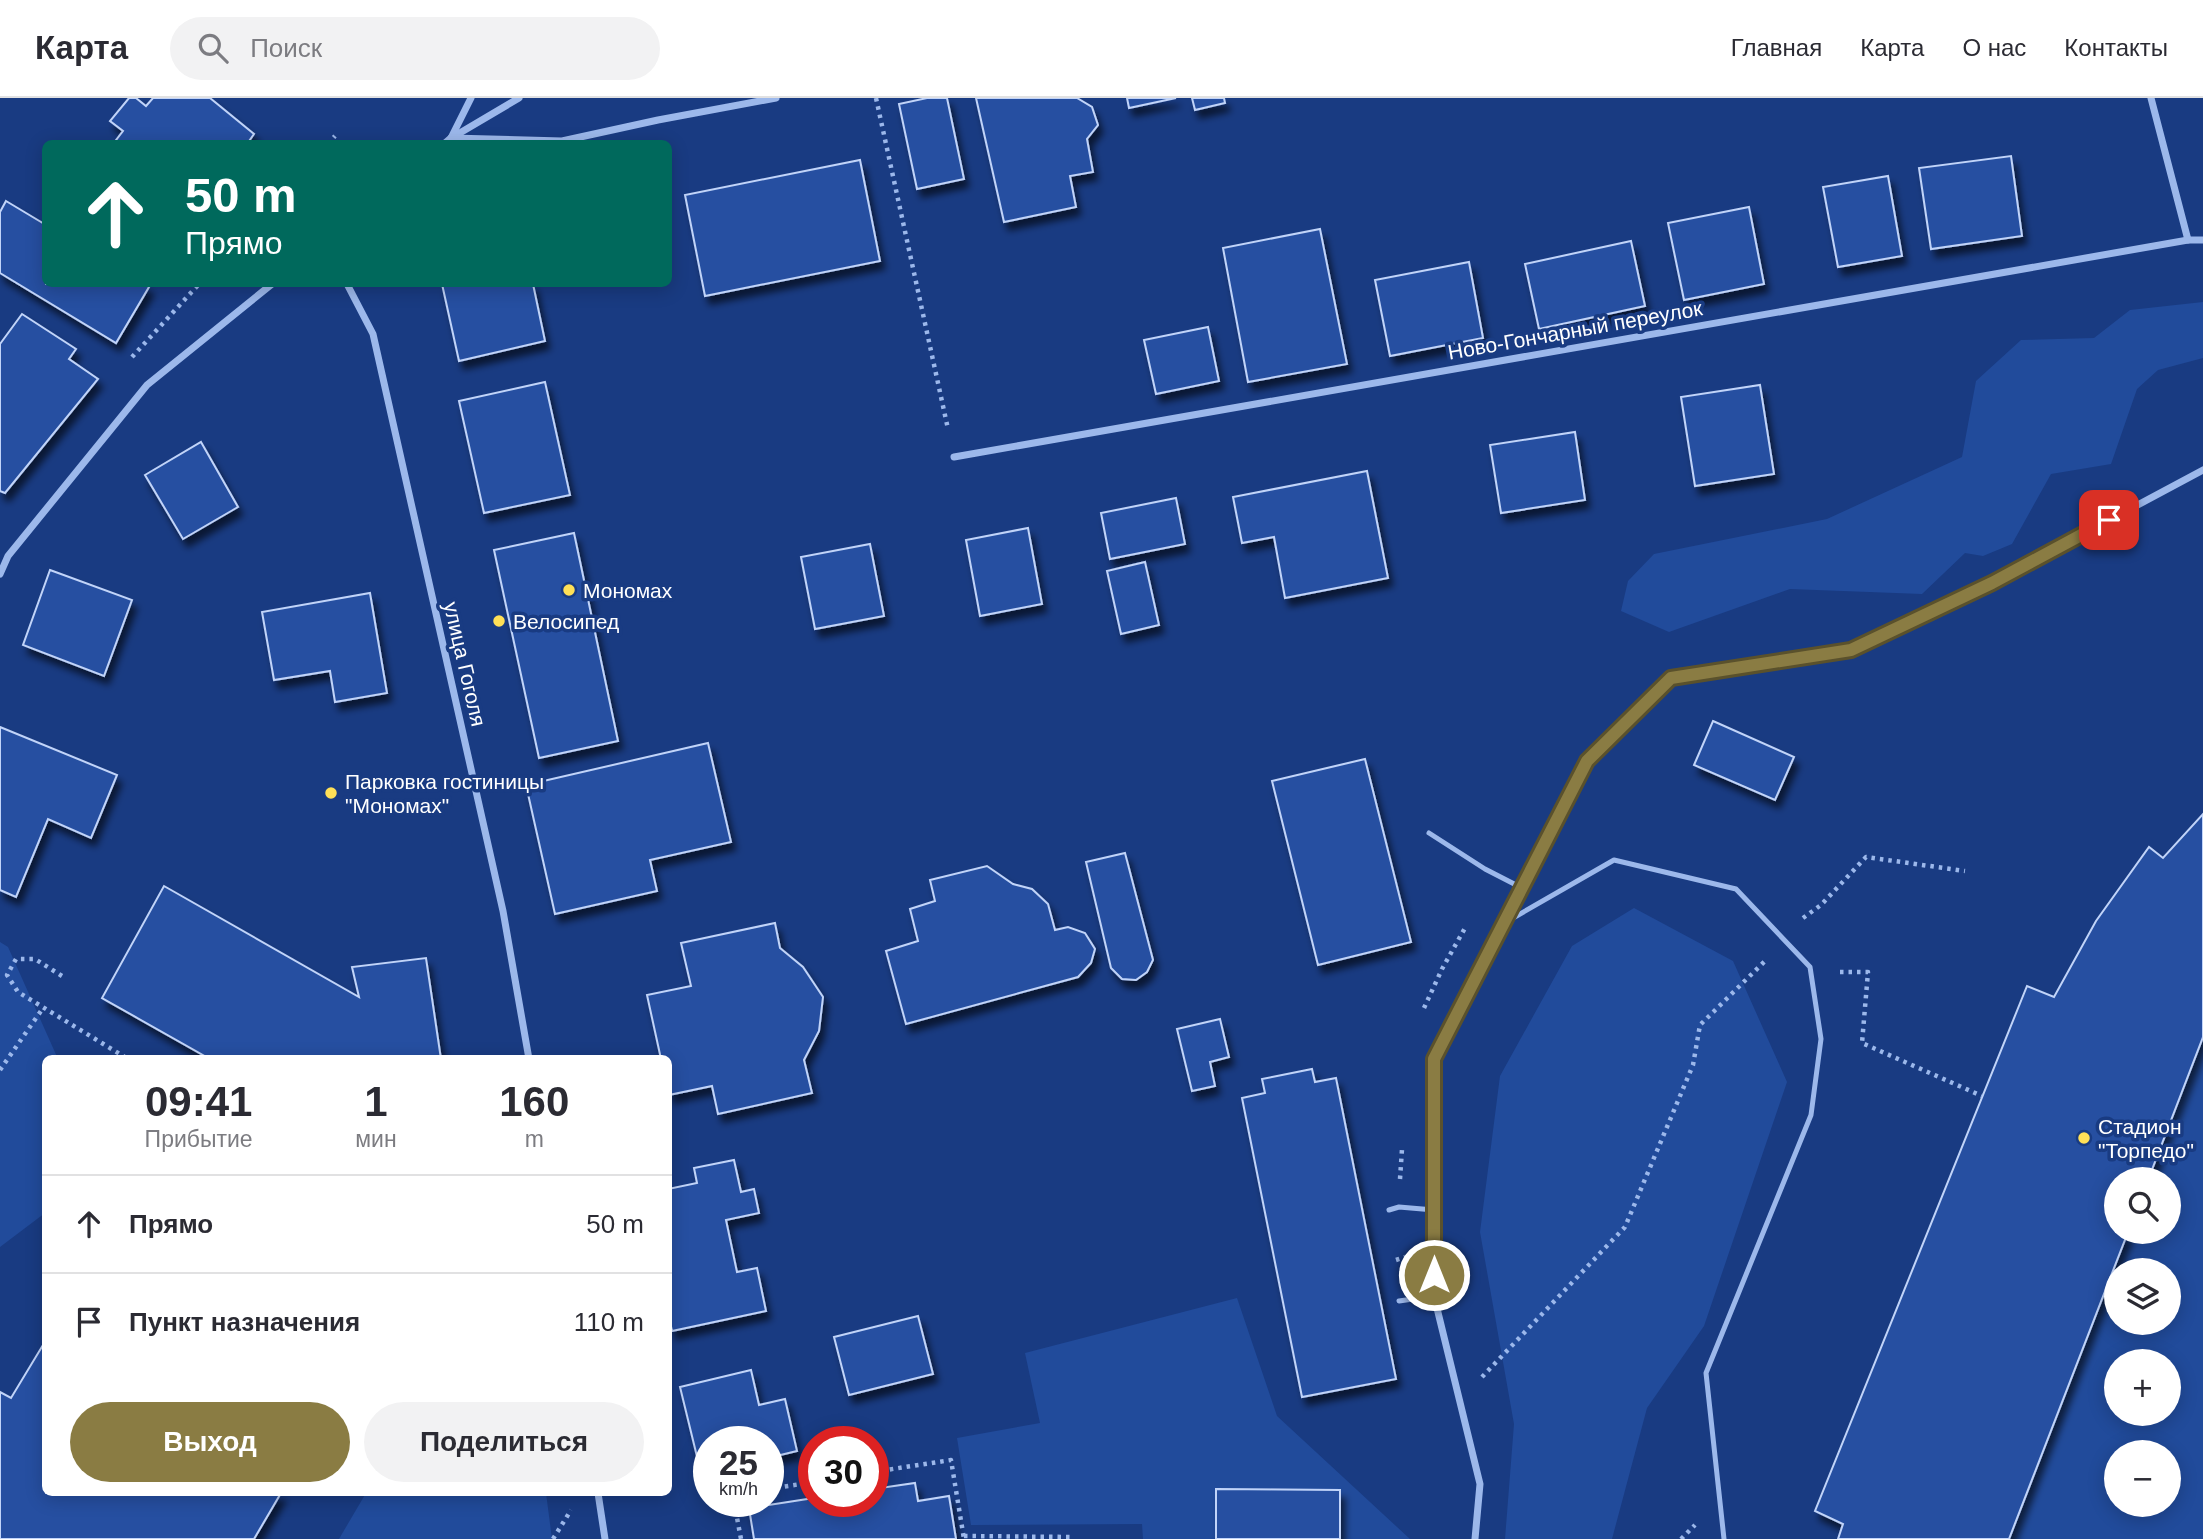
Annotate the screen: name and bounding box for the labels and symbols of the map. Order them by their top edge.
street label: Ново-Гончарный переулок [1446,296,1705,364]
pin [2079,490,2139,550]
place label: Мономах [583,579,673,602]
marker: Мономах [561,582,577,598]
street label: улица Гоголя [439,599,491,729]
place label: Велосипед [513,610,619,633]
marker: Велосипед [491,613,507,629]
place label: Парковка гостиницы "Мономах" [345,770,544,817]
marker: Парковка гостиницы "Мономах" [323,785,339,801]
place label: Стадион "Торпедо" [2098,1115,2194,1162]
marker: Стадион "Торпедо" [2076,1130,2092,1146]
position arrow [1397,1238,1471,1312]
speed limit sign: 30 [798,1426,889,1517]

